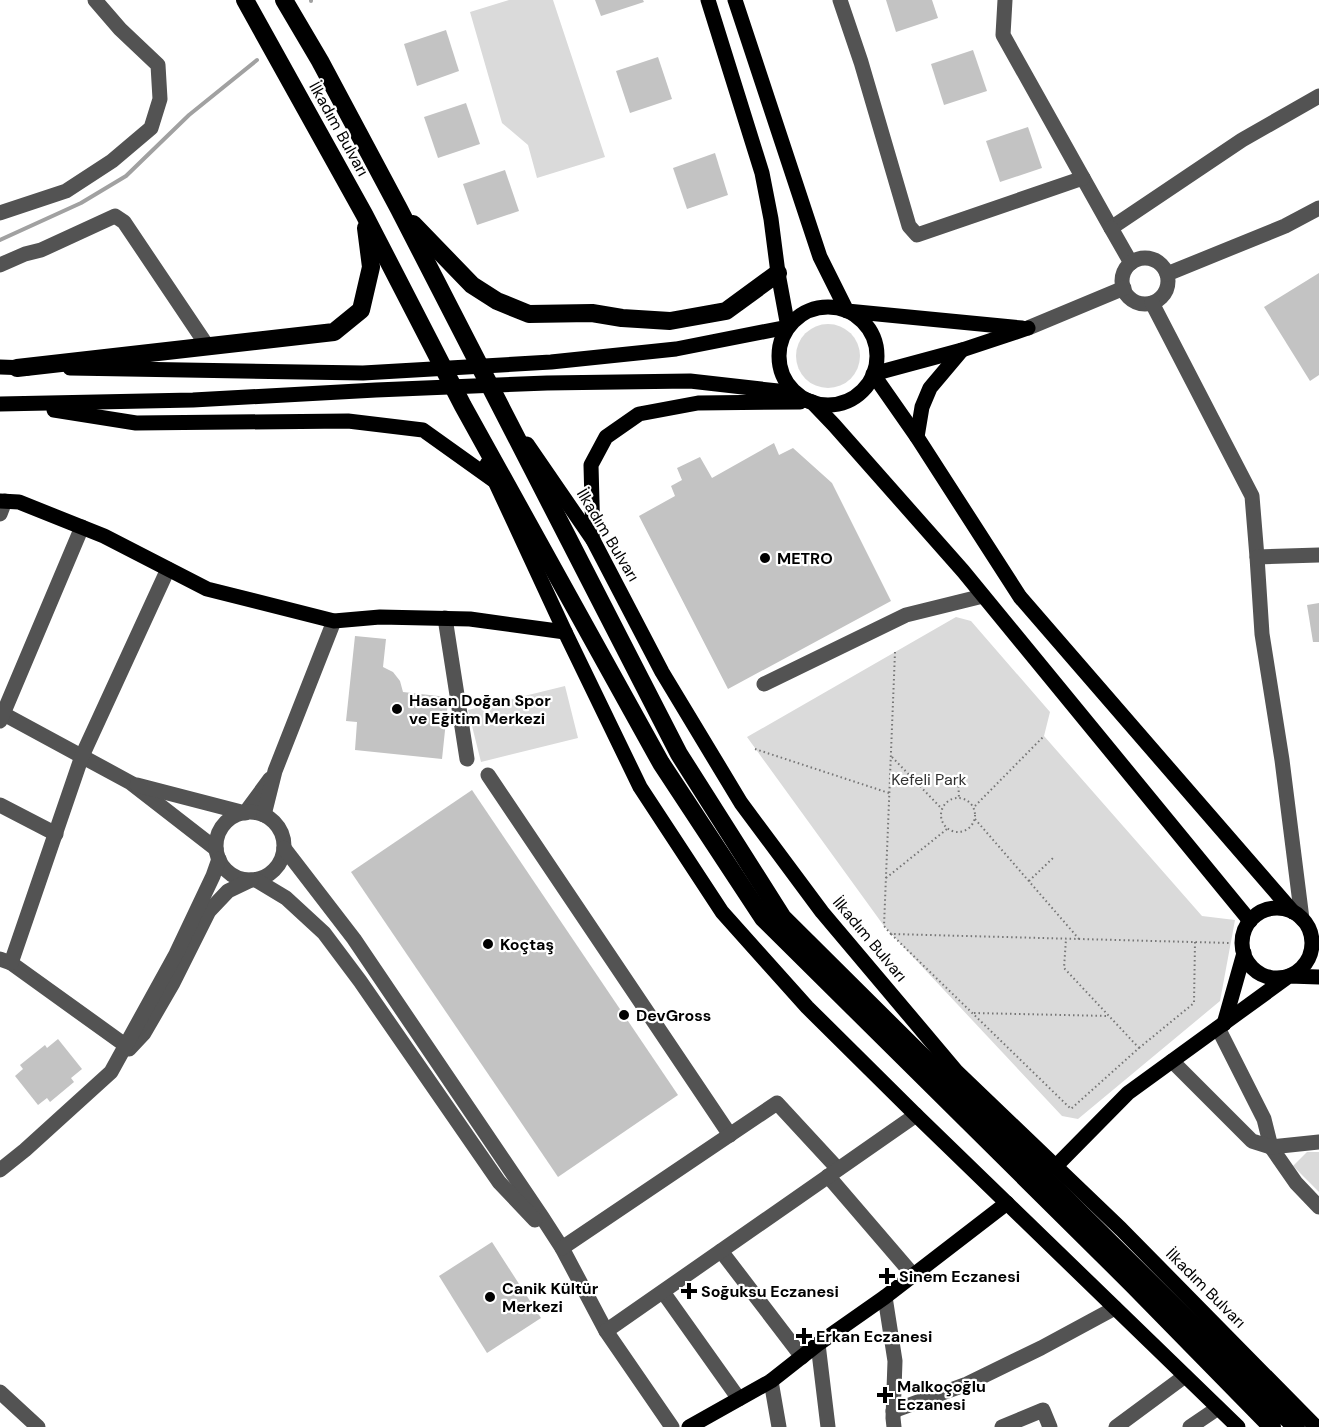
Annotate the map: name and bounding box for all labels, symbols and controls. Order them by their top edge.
street label: İlkadım Bulvarı [304,78,374,180]
street label: İlkadım Bulvarı [572,485,644,585]
place label: METRO [777,548,833,569]
marker: METRO [758,551,772,565]
place label: Hasan Doğan Spor ve Eğitim Merkezi [409,690,551,729]
marker: Hasan Doğan Spor ve Eğitim Merkezi [390,702,404,716]
park label: Kefeli Park [891,769,967,790]
street label: İlkadım Bulvarı [828,892,912,986]
place label: Koçtaş [500,934,554,955]
marker: Koçtaş [481,937,495,951]
place label: DevGross [636,1005,711,1026]
marker: DevGross [617,1008,631,1022]
street label: İlkadım Bulvarı [1162,1244,1250,1332]
place label: Sinem Eczanesi [899,1266,1020,1287]
marker: Sinem Eczanesi [880,1269,894,1283]
place label: Canik Kültür Merkezi [502,1278,599,1317]
place label: Soğuksu Eczanesi [701,1281,839,1302]
marker: Soğuksu Eczanesi [682,1284,696,1298]
marker: Canik Kültür Merkezi [483,1290,497,1304]
place label: Erkan Eczanesi [816,1326,932,1347]
marker: Erkan Eczanesi [797,1329,811,1343]
place label: Malkoçoğlu Eczanesi [897,1376,986,1415]
marker: Malkoçoğlu Eczanesi [878,1388,892,1402]

